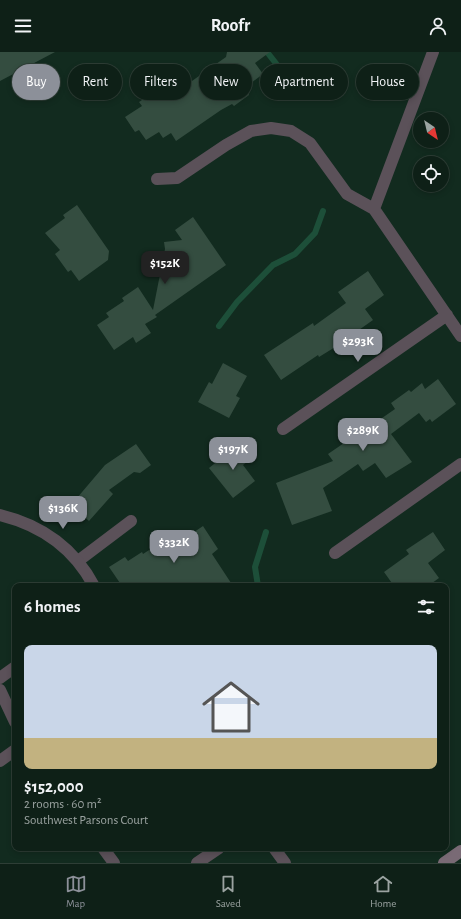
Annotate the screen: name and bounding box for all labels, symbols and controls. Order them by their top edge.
icon: menu [12,15,34,37]
icon: person [427,15,449,37]
text: Roofr [211,17,250,35]
chip: Buy [12,64,60,100]
chip: Rent [68,64,122,100]
chip: Filters [130,64,191,100]
chip: New [199,64,252,100]
chip: Apartment [260,64,348,100]
chip: House [356,64,419,100]
north arrow [413,112,449,148]
map controls [413,112,449,192]
button: locate [413,156,449,192]
pin: $152K [137,251,193,285]
text: $152K [150,257,180,270]
pin: $293K [330,329,386,363]
text: $293K [342,335,374,348]
pin: $289K [335,418,391,452]
text: $289K [347,424,379,437]
pin: $197K [205,437,261,471]
text: $197K [218,443,248,456]
pin: $136K [35,496,91,530]
text: $136K [48,502,78,515]
pin: $332K [146,530,202,564]
text: $332K [159,536,189,549]
icon: filters [415,596,437,618]
text: 6 homes [24,598,80,615]
icon: home [195,671,267,743]
text: $152,000 [24,778,84,795]
text: 2 rooms · 60 m² [24,798,101,811]
text: Southwest Parsons Court [24,814,148,827]
tab: Map [65,873,87,910]
tab: Saved [216,873,241,910]
tab: Home [370,873,396,910]

